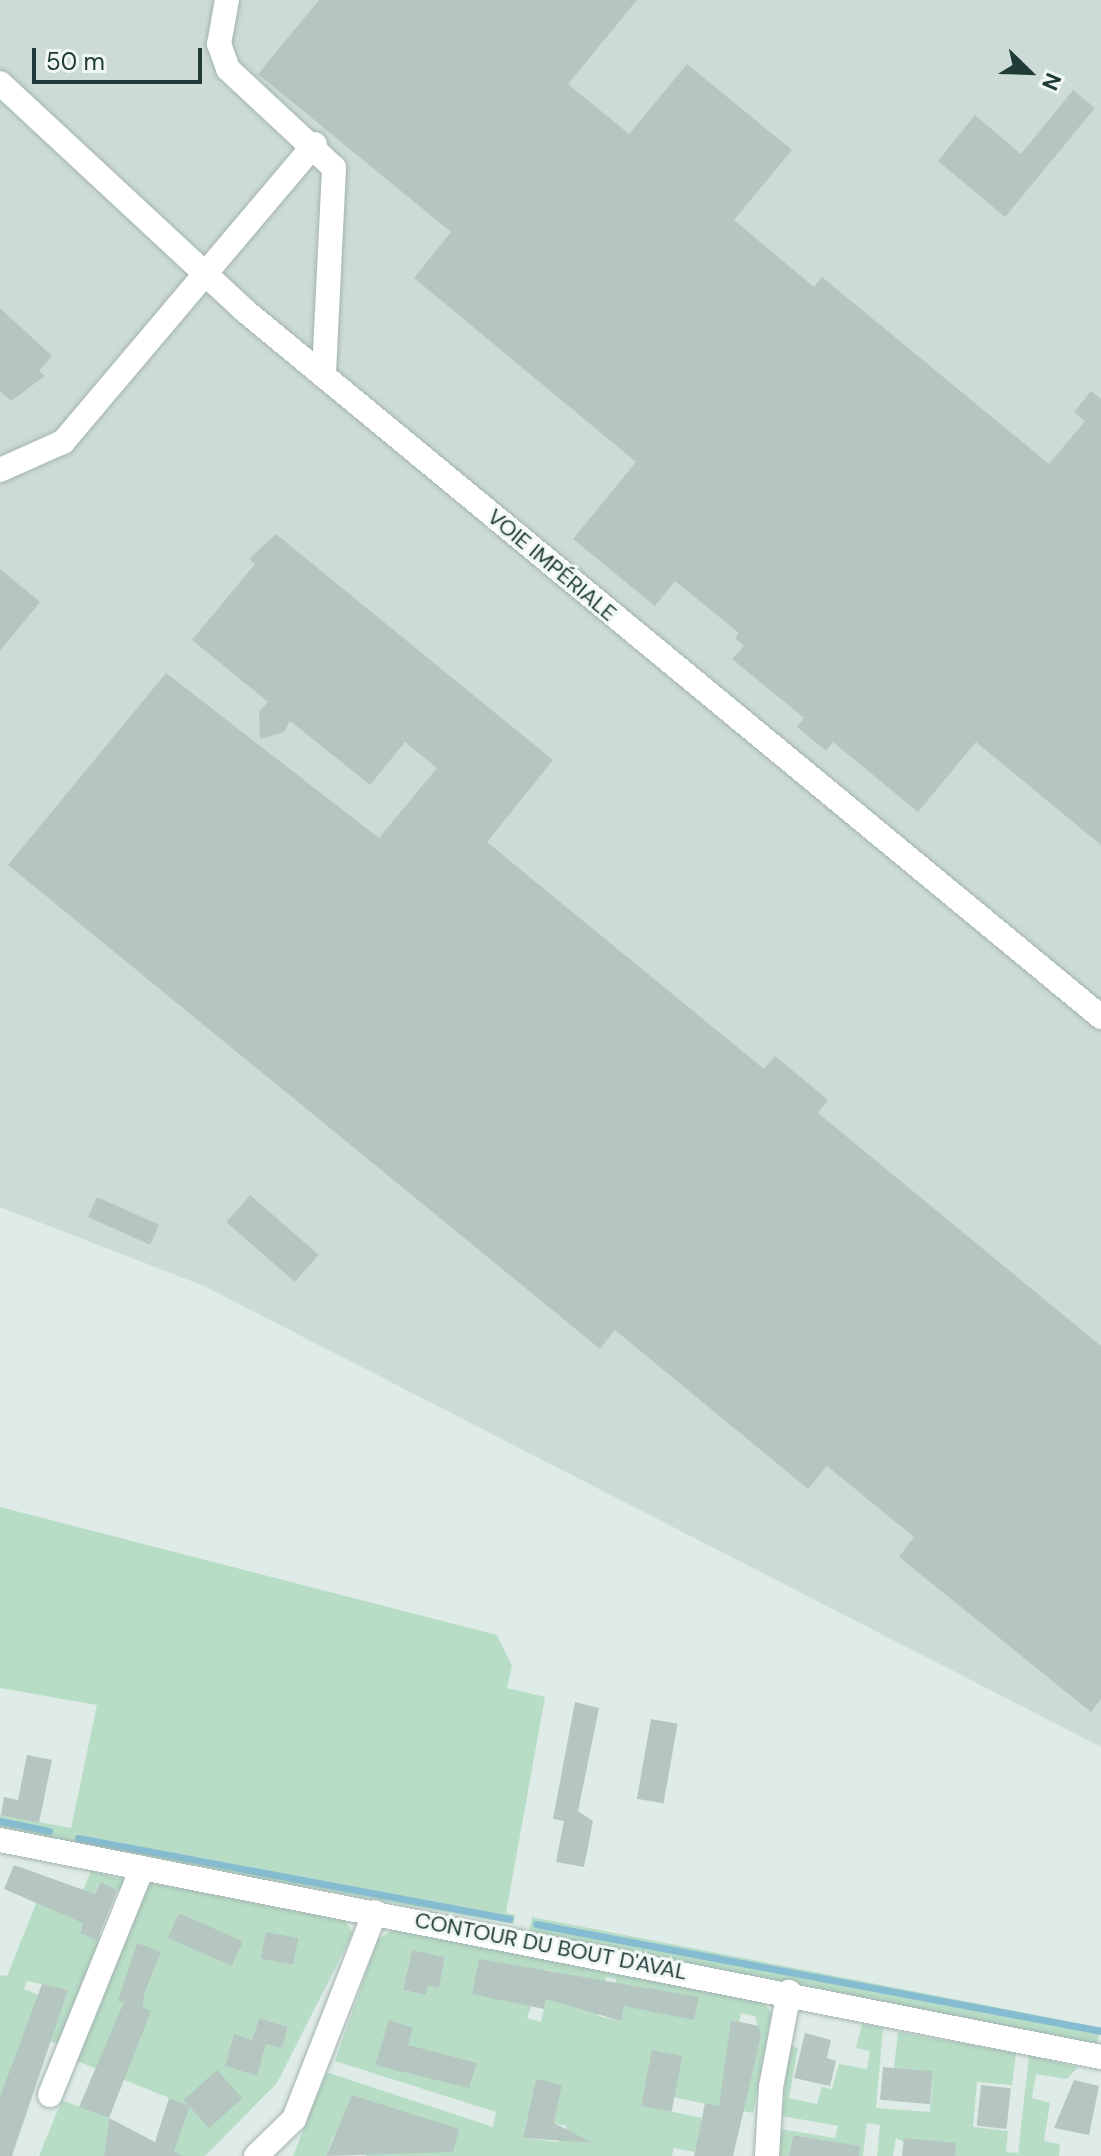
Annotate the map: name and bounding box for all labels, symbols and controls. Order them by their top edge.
scale bar [36,32,206,82]
north arrow [989,32,1069,112]
text: 50 m [46,46,105,77]
text: N [1035,69,1068,95]
street label: VOIE IMPÉRIALE [482,503,622,627]
street label: CONTOUR DU BOUT D'AVAL [413,1907,689,1985]

